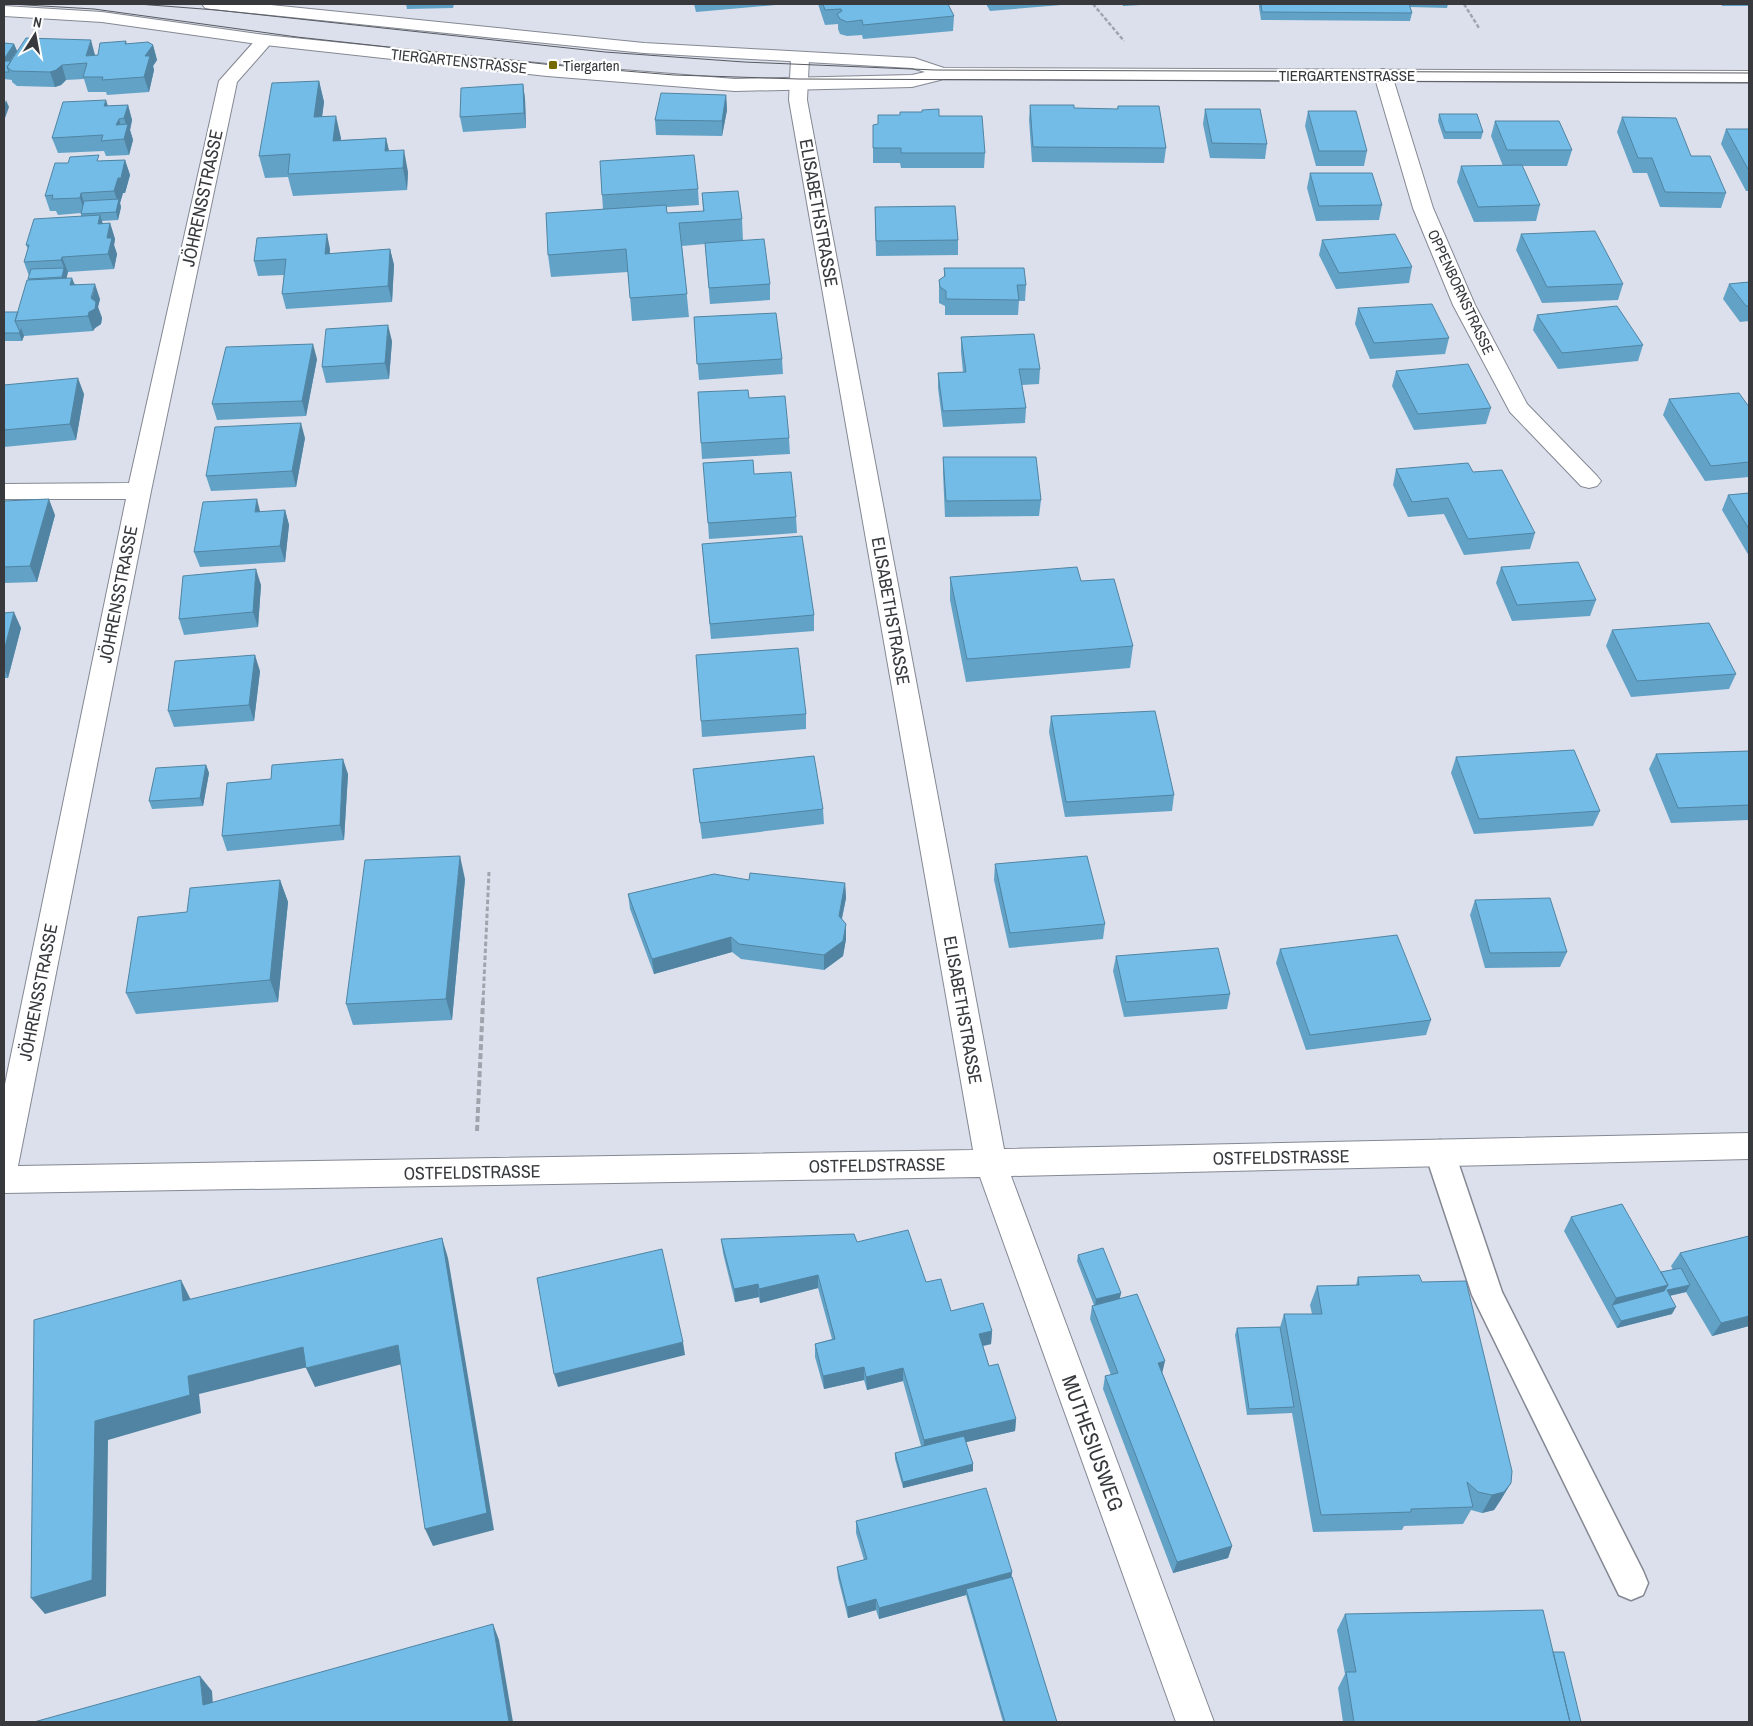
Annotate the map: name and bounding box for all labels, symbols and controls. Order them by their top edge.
north arrow [10,10,60,60]
text: N [32,13,43,32]
street label: TIERGARTENSTRASSE [390,43,528,79]
place label: Tiergarten [563,55,619,76]
marker: Tiergarten [547,59,559,71]
street label: TIERGARTENSTRASSE [1279,65,1415,86]
street label: JÖHRENSSTRASSE [175,127,229,269]
street label: ELISABETHSTRASSE [794,137,844,289]
street label: OPPENBORNSTRASSE [1423,226,1499,358]
street label: JÖHRENSSTRASSE [92,523,144,665]
street label: ELISABETHSTRASSE [866,535,916,687]
street label: JÖHRENSSTRASSE [12,921,64,1063]
street label: ELISABETHSTRASSE [938,934,988,1086]
street label: OSTFELDSTRASSE [1212,1143,1350,1171]
street label: OSTFELDSTRASSE [808,1151,946,1179]
street label: OSTFELDSTRASSE [403,1158,541,1186]
street label: MUTHESIUSWEG [1055,1371,1131,1515]

